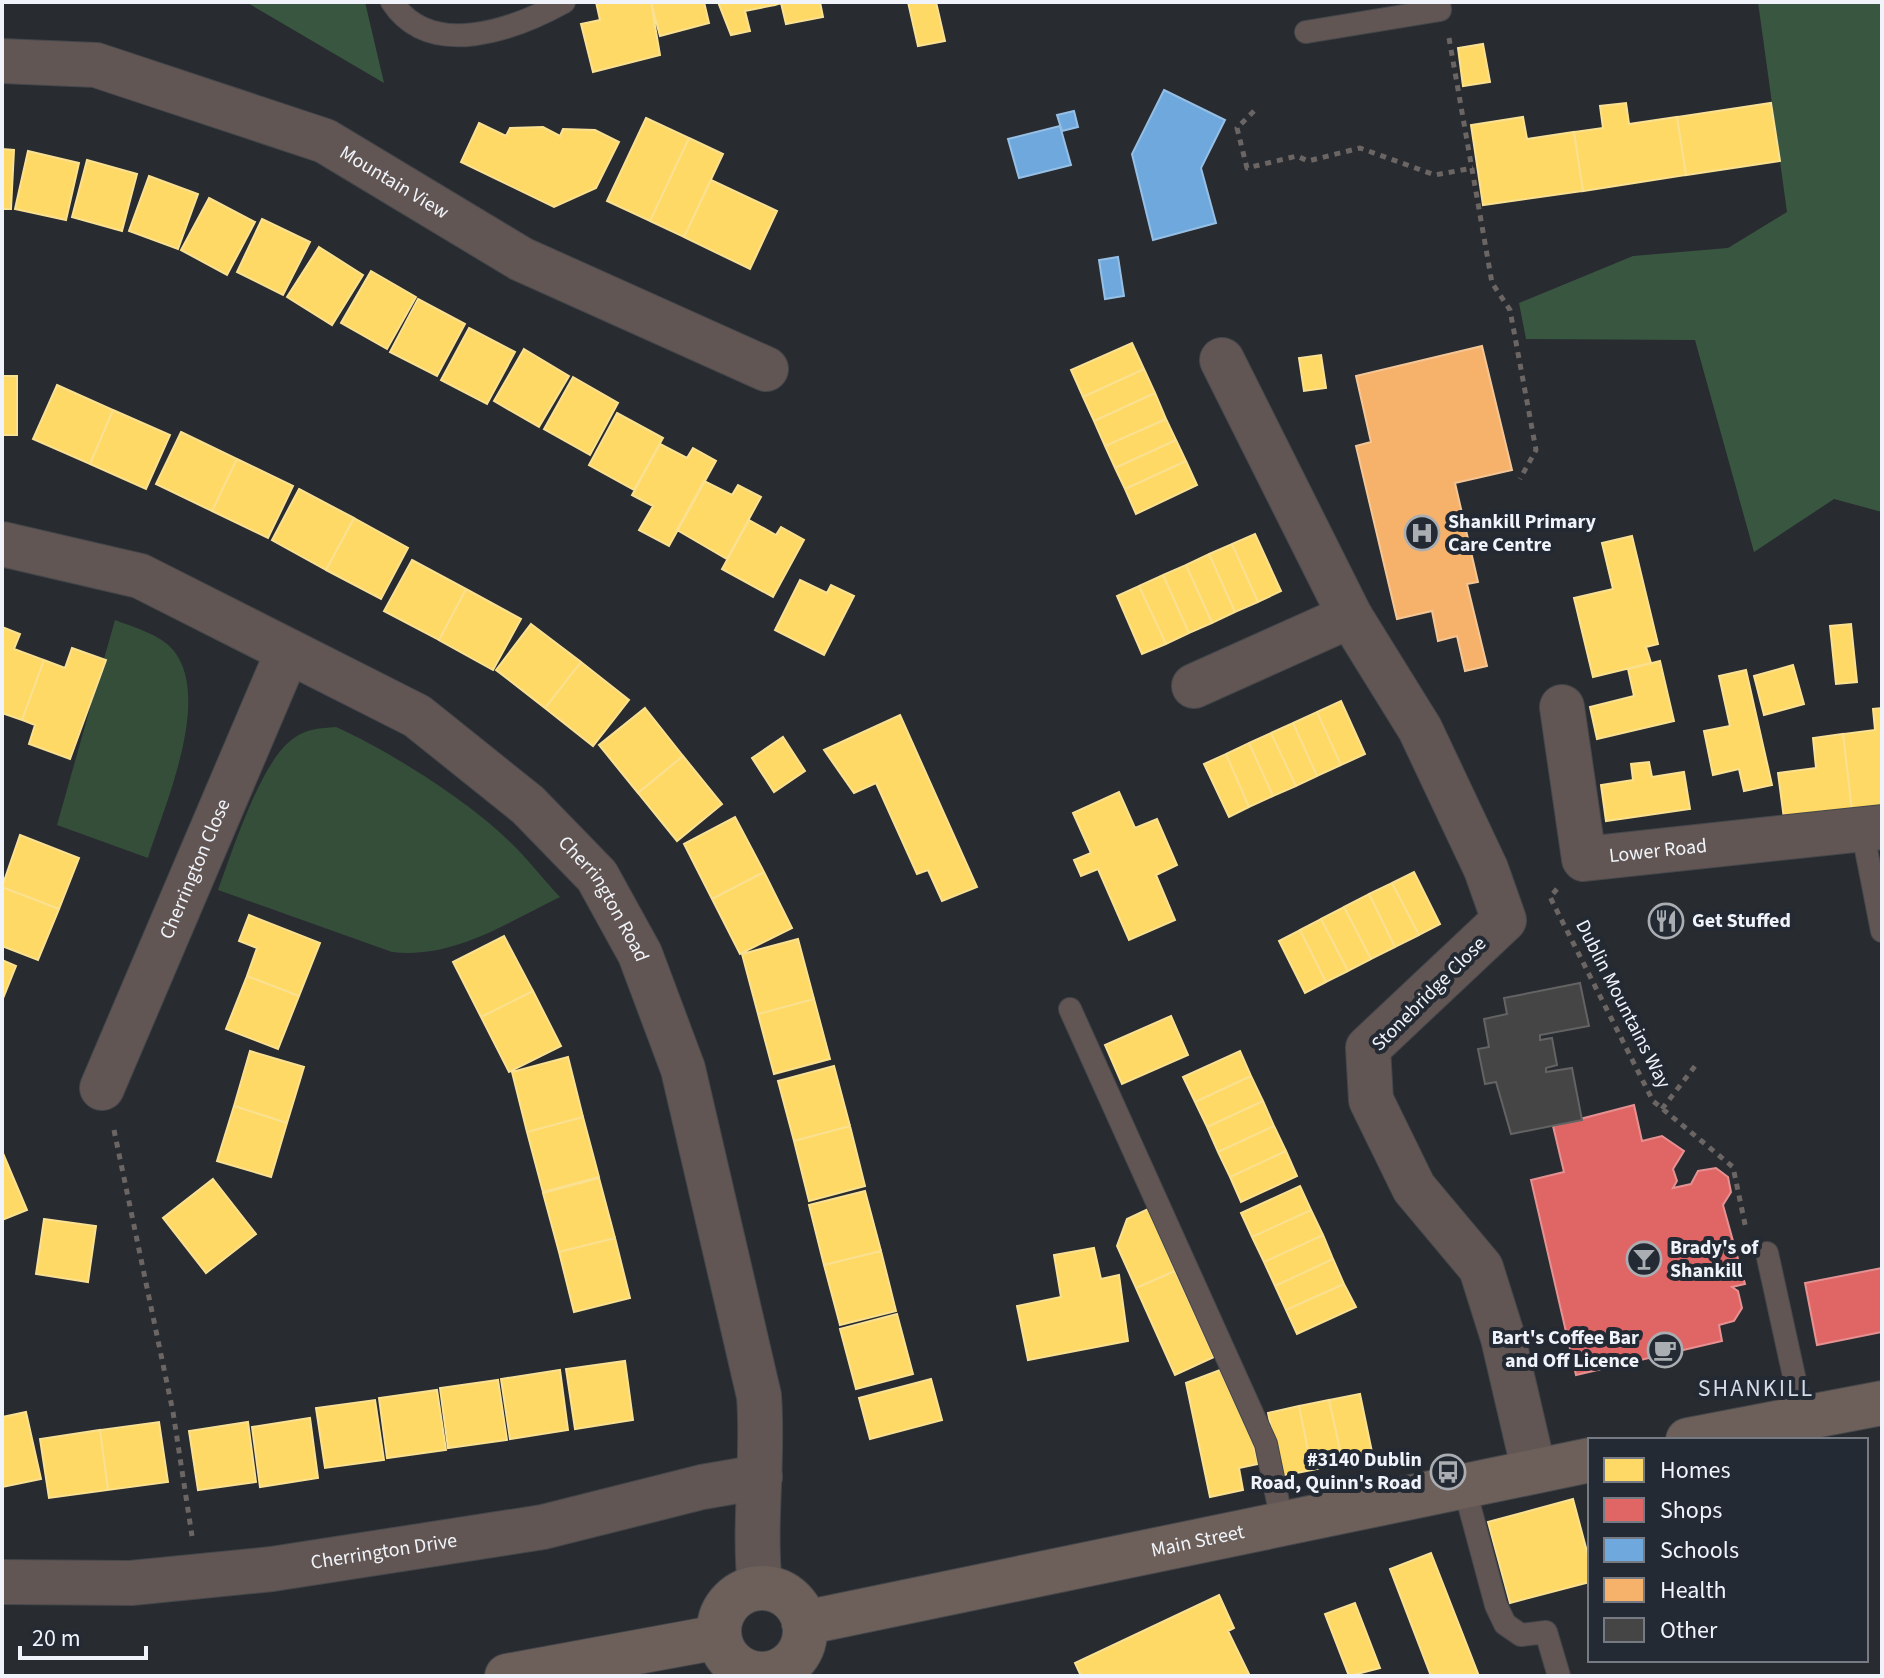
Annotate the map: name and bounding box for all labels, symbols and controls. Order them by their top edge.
street label: Mountain View [334,139,454,226]
place label: Shankill Primary Care Centre [1448,508,1597,559]
hospital icon: Shankill Primary Care Centre [1403,514,1441,552]
street label: Cherrington Close [153,794,238,944]
street label: Cherrington Road [551,830,656,966]
street label: Lower Road [1608,832,1708,870]
restaurant icon: Get Stuffed [1647,902,1685,940]
place label: Get Stuffed [1692,907,1791,935]
street label: Dublin Mountains Way [1568,915,1678,1094]
street label: Stonebridge Close [1365,930,1493,1058]
place label: Brady's of Shankill [1670,1234,1759,1285]
bar icon: Brady's of Shankill [1625,1240,1663,1278]
place label: Bart's Coffee Bar and Off Licence [1491,1324,1639,1375]
cafe icon: Bart's Coffee Bar and Off Licence [1646,1331,1684,1369]
district label: SHANKILL [1698,1371,1814,1406]
legend [1588,1438,1868,1662]
place label: #3140 Dublin Road, Quinn's Road [1250,1446,1422,1497]
bus stop icon: #3140 Dublin Road, Quinn's Road [1429,1453,1467,1491]
text: Homes [1660,1453,1731,1488]
text: Shops [1660,1493,1722,1528]
street label: Main Street [1148,1518,1247,1565]
street label: Cherrington Drive [309,1526,459,1577]
text: Schools [1660,1533,1739,1568]
text: Health [1660,1573,1727,1608]
scale bar [20,1610,146,1660]
text: Other [1660,1613,1718,1648]
text: 20 m [32,1621,81,1656]

